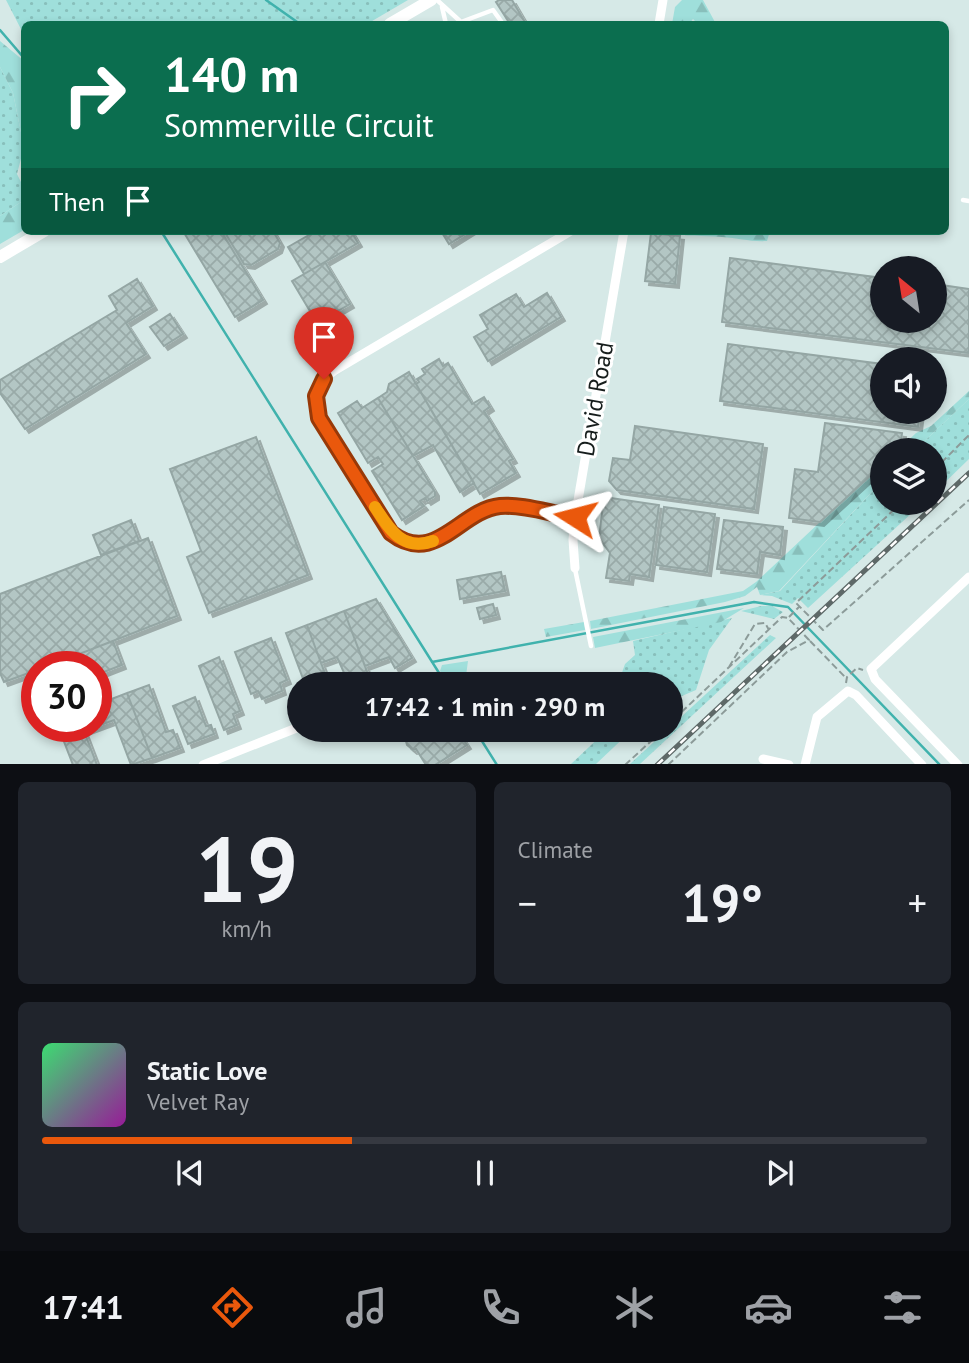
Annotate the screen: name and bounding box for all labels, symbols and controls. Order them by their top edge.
text: 140 m [164,42,299,106]
icon: right [49,49,140,140]
text: Sommerville Circuit [164,104,434,146]
icon: arrive [119,182,157,220]
text: Then [49,185,105,218]
north arrow [870,256,947,332]
map controls [870,256,947,515]
pin [294,307,354,379]
icon: arrive [305,318,343,356]
street label: David Road [570,339,620,459]
button: sound [870,347,947,424]
button: layers [870,438,947,515]
position arrow [538,480,612,554]
speed limit sign: 30 [21,651,112,742]
text: 17:42 · 1 min · 290 m [365,690,605,723]
text: 19 [195,809,298,927]
text: Climate [518,835,593,864]
text: 19° [681,869,763,936]
text: − [518,878,537,927]
text: + [908,878,927,927]
text: km/h [222,914,272,943]
text: Static Love [147,1054,268,1087]
text: Velvet Ray [147,1087,249,1116]
icon: previous [171,1154,209,1192]
icon: pause [466,1154,504,1192]
icon: next [761,1154,799,1192]
icon: directions [208,1283,257,1332]
icon: music [342,1283,391,1332]
icon: phone [476,1283,525,1332]
icon: climate [610,1283,659,1332]
icon: car [744,1283,793,1332]
icon: filters [878,1283,927,1332]
text: 17:41 [42,1286,124,1328]

